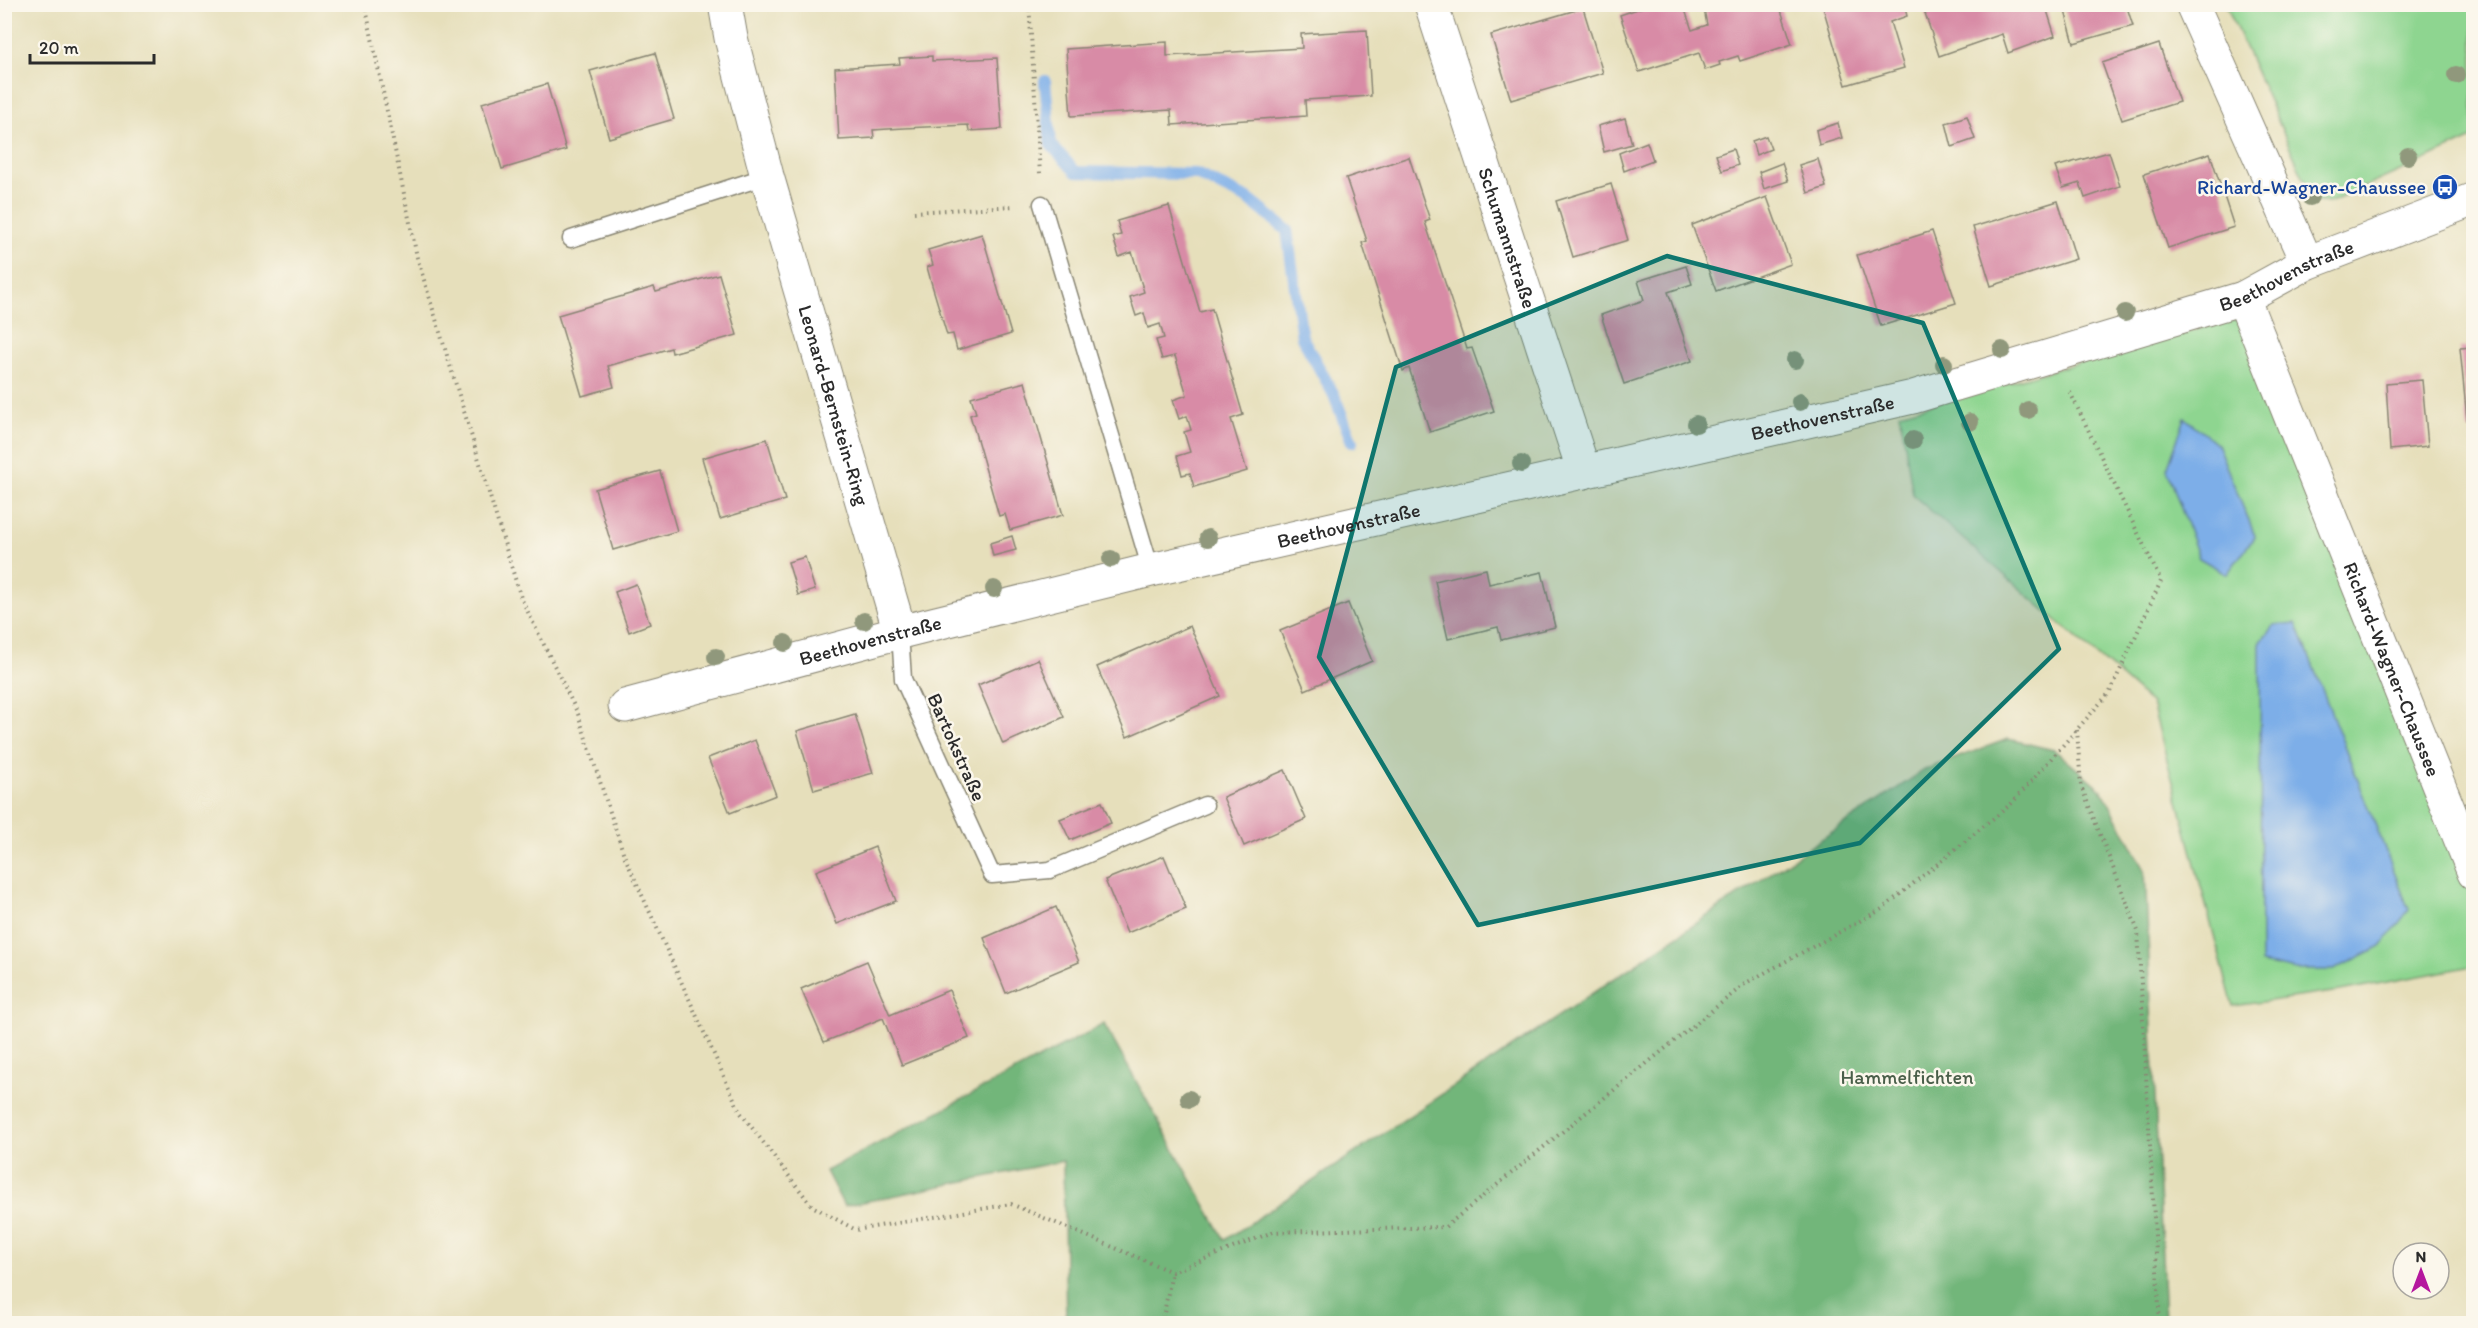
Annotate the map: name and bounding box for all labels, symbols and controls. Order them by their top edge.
scale bar [30,27,154,65]
text: 20 m [39,37,79,59]
street label: Schumannstraße [1473,164,1542,311]
bus stop icon: Richard-Wagner-Chaussee [2430,172,2460,202]
place label: Richard-Wagner-Chaussee [2197,175,2426,199]
street label: Beethovenstraße [2216,234,2357,316]
street label: Leonard-Bernstein-Ring [793,302,875,509]
street label: Beethovenstraße [1749,390,1897,445]
street label: Beethovenstraße [1275,497,1423,553]
street label: Richard-Wagner-Chaussee [2338,558,2446,780]
street label: Beethovenstraße [797,610,944,671]
street label: Bartokstraße [922,689,992,805]
park label: Hammelfichten [1840,1065,1974,1089]
north arrow [2391,1241,2451,1301]
text: N [2416,1247,2426,1266]

